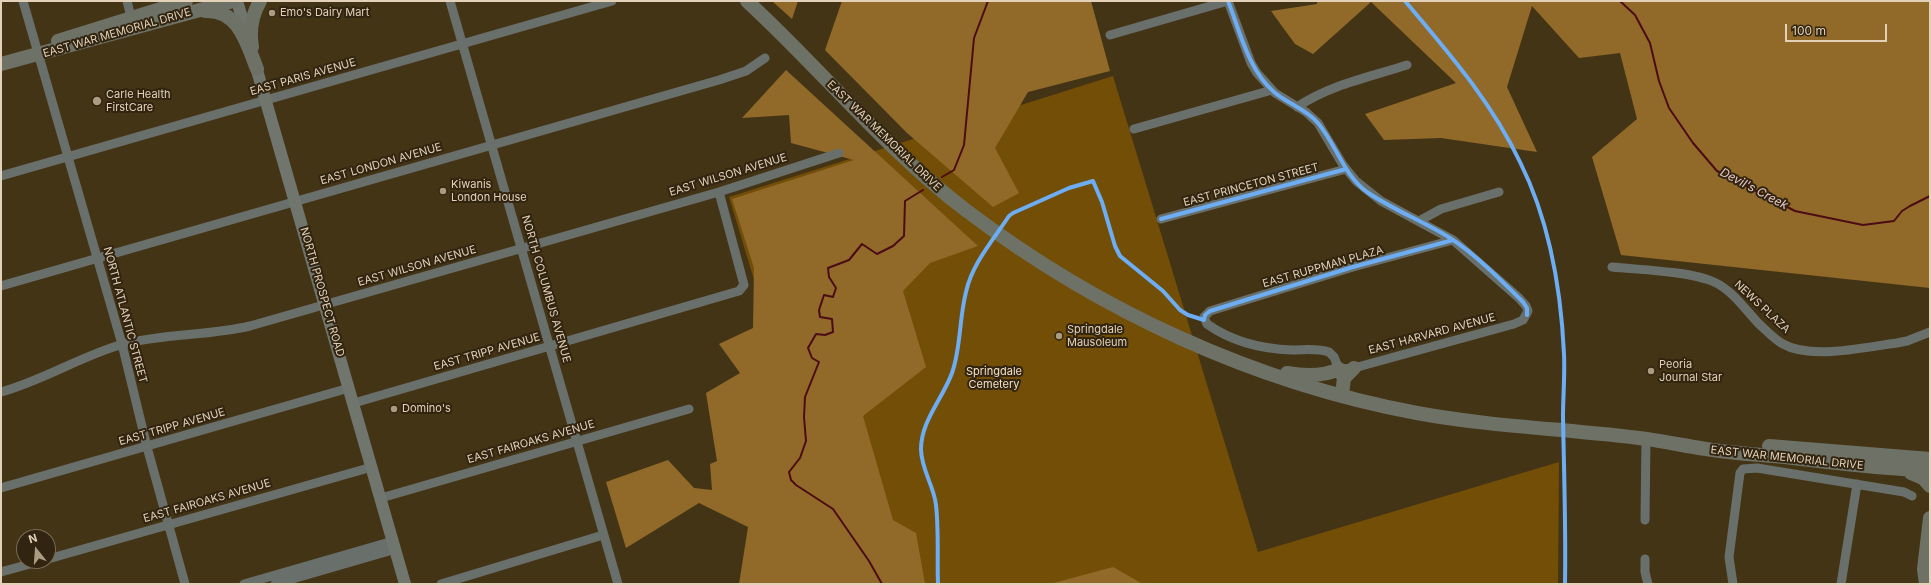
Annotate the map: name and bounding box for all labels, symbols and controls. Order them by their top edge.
street label: EAST WAR MEMORIAL DRIVE [41,6,193,60]
place label: Emo's Dairy Mart [280,6,369,20]
marker: Emo's Dairy Mart [267,8,277,18]
scale bar [1787,16,1889,42]
text: 100 m [1792,23,1826,38]
street label: EAST PARIS AVENUE [249,56,357,98]
street label: EAST WAR MEMORIAL DRIVE [824,78,944,194]
place label: Carle Health FirstCare [106,88,170,114]
marker: Carle Health FirstCare [91,95,103,107]
street label: EAST LONDON AVENUE [319,140,443,188]
street label: EAST WILSON AVENUE [668,151,788,199]
street label: EAST PRINCETON STREET [1182,161,1320,209]
water label: Devil's Creek [1718,165,1790,213]
place label: Kiwanis London House [451,178,527,204]
marker: Kiwanis London House [438,186,448,196]
street label: NORTH COLUMBUS AVENUE [519,214,573,364]
street label: NORTH PROSPECT ROAD [297,226,347,358]
street label: EAST WILSON AVENUE [356,243,478,289]
street label: EAST RUPPMAN PLAZA [1261,243,1385,291]
street label: NORTH ATLANTIC STREET [100,245,150,385]
street label: NEWS PLAZA [1731,278,1793,336]
street label: EAST HARVARD AVENUE [1367,311,1497,357]
place label: Springdale Mausoleum [1067,323,1127,349]
street label: EAST TRIPP AVENUE [432,331,542,373]
marker: Springdale Mausoleum [1054,331,1064,341]
place label: Peoria Journal Star [1659,358,1722,384]
park label: Springdale Cemetery [966,365,1022,391]
marker: Peoria Journal Star [1646,366,1656,376]
place label: Domino's [402,402,451,416]
marker: Domino's [389,404,399,414]
street label: EAST TRIPP AVENUE [117,406,227,448]
street label: EAST FAIROAKS AVENUE [466,417,596,467]
street label: EAST WAR MEMORIAL DRIVE [1710,443,1864,473]
street label: EAST FAIROAKS AVENUE [142,476,272,526]
north arrow [16,529,56,569]
text: N [27,531,39,546]

